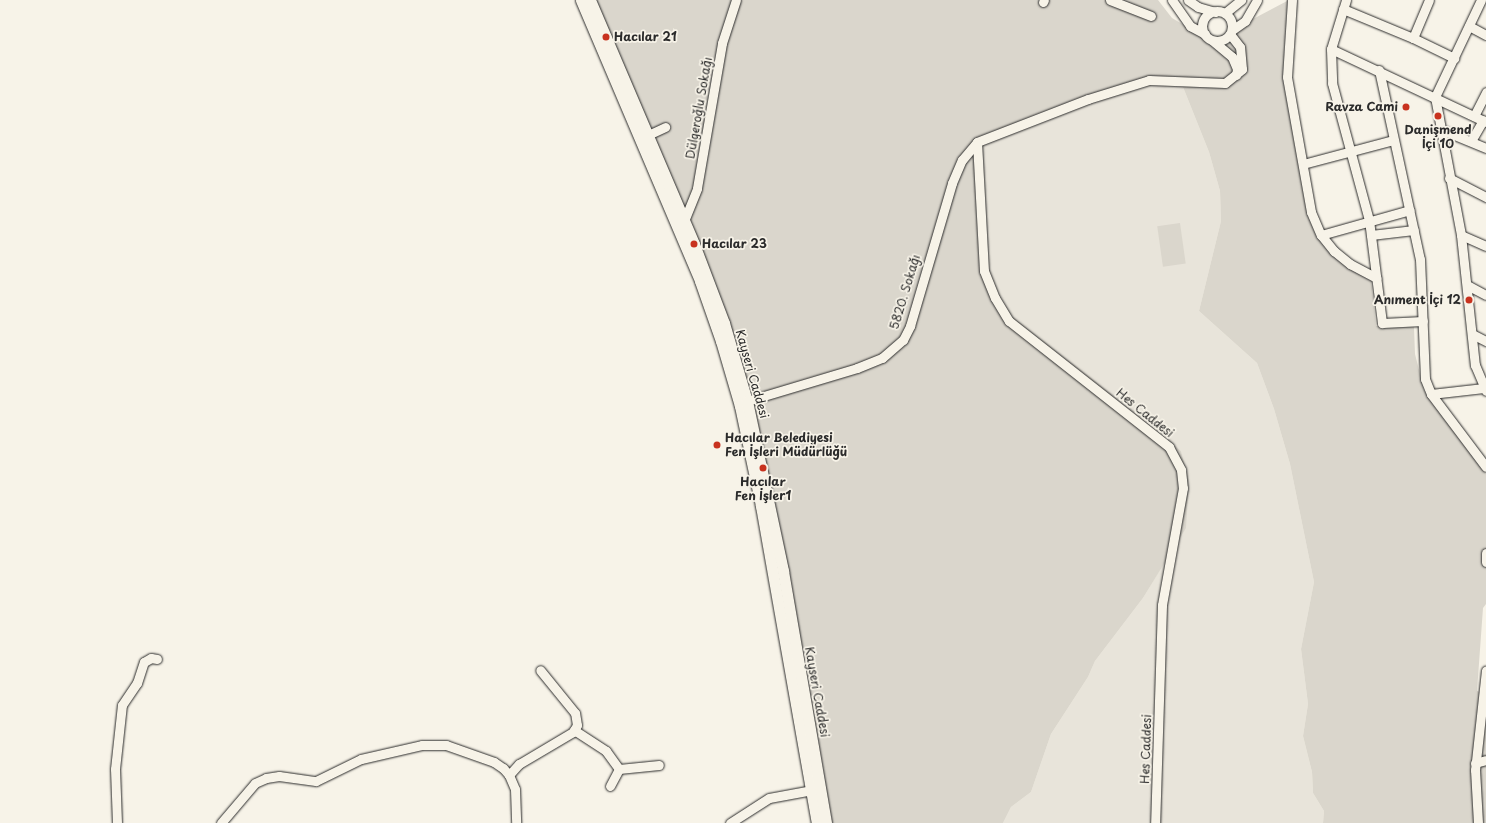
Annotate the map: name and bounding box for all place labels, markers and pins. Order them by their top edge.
place label: Hacılar 21 [614,30,677,44]
marker: Hacılar 21 [601,32,611,42]
place label: Ravza Cami [1325,100,1398,114]
marker: Ravza Cami [1401,102,1411,112]
marker: Danişmend İçi 10 [1433,111,1443,121]
place label: Danişmend İçi 10 [1405,123,1471,151]
place label: Hacılar 23 [702,237,767,251]
marker: Hacılar 23 [689,239,699,249]
place label: Anıment İçi 12 [1374,293,1461,307]
marker: Anıment İçi 12 [1464,295,1474,305]
place label: Hacılar Belediyesi Fen İşleri Müdürlüğü [725,431,847,459]
marker: Hacılar Belediyesi Fen İşleri Müdürlüğü [712,440,722,450]
marker: Hacılar Fen İşler1 [758,463,768,473]
place label: Hacılar Fen İşler1 [735,475,791,503]

